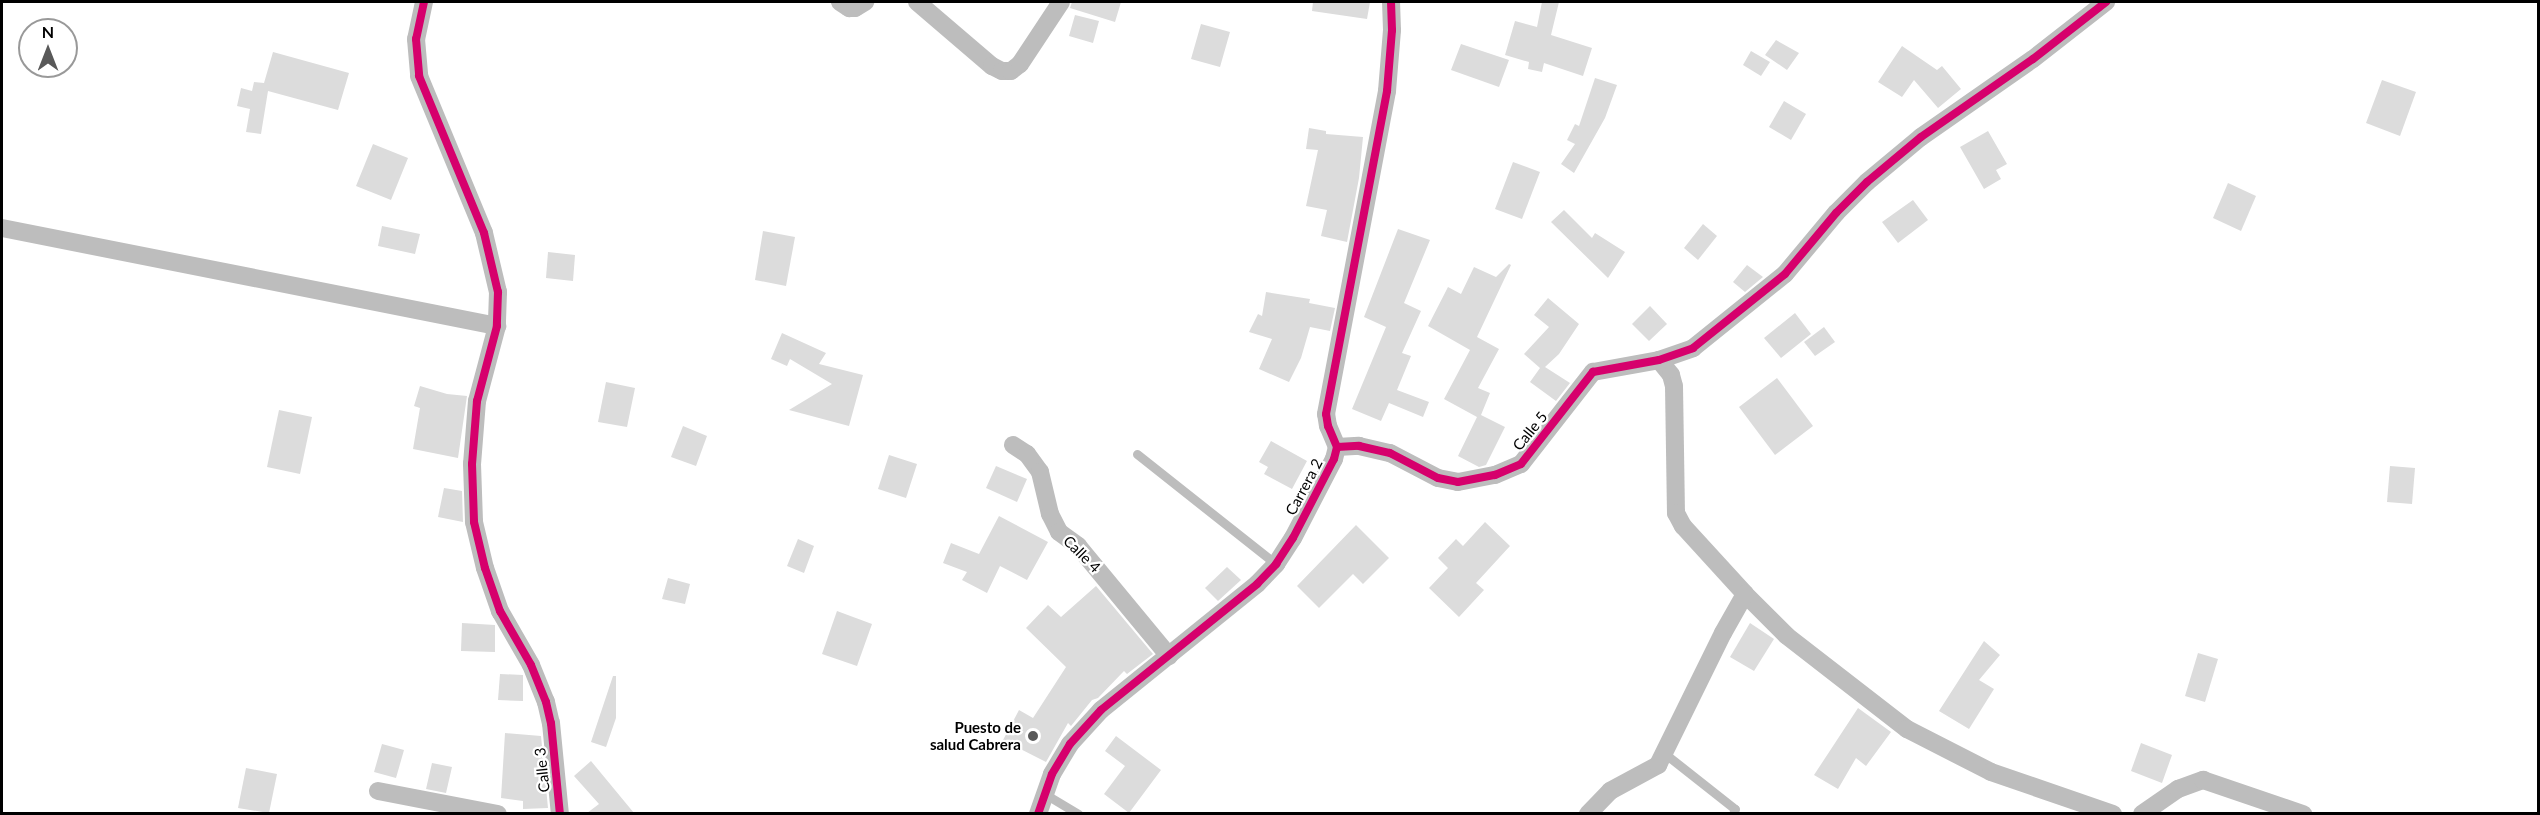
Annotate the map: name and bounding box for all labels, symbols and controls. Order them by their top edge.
north arrow [18,18,78,78]
text: N [42,22,54,41]
street label: Calle 5 [1509,408,1551,454]
street label: Carrera 2 [1282,456,1326,518]
street label: Calle 4 [1060,532,1104,576]
place label: Puesto de salud Cabrera [930,718,1021,753]
marker: Puesto de salud Cabrera [1026,729,1040,743]
street label: Calle 3 [531,747,553,793]

